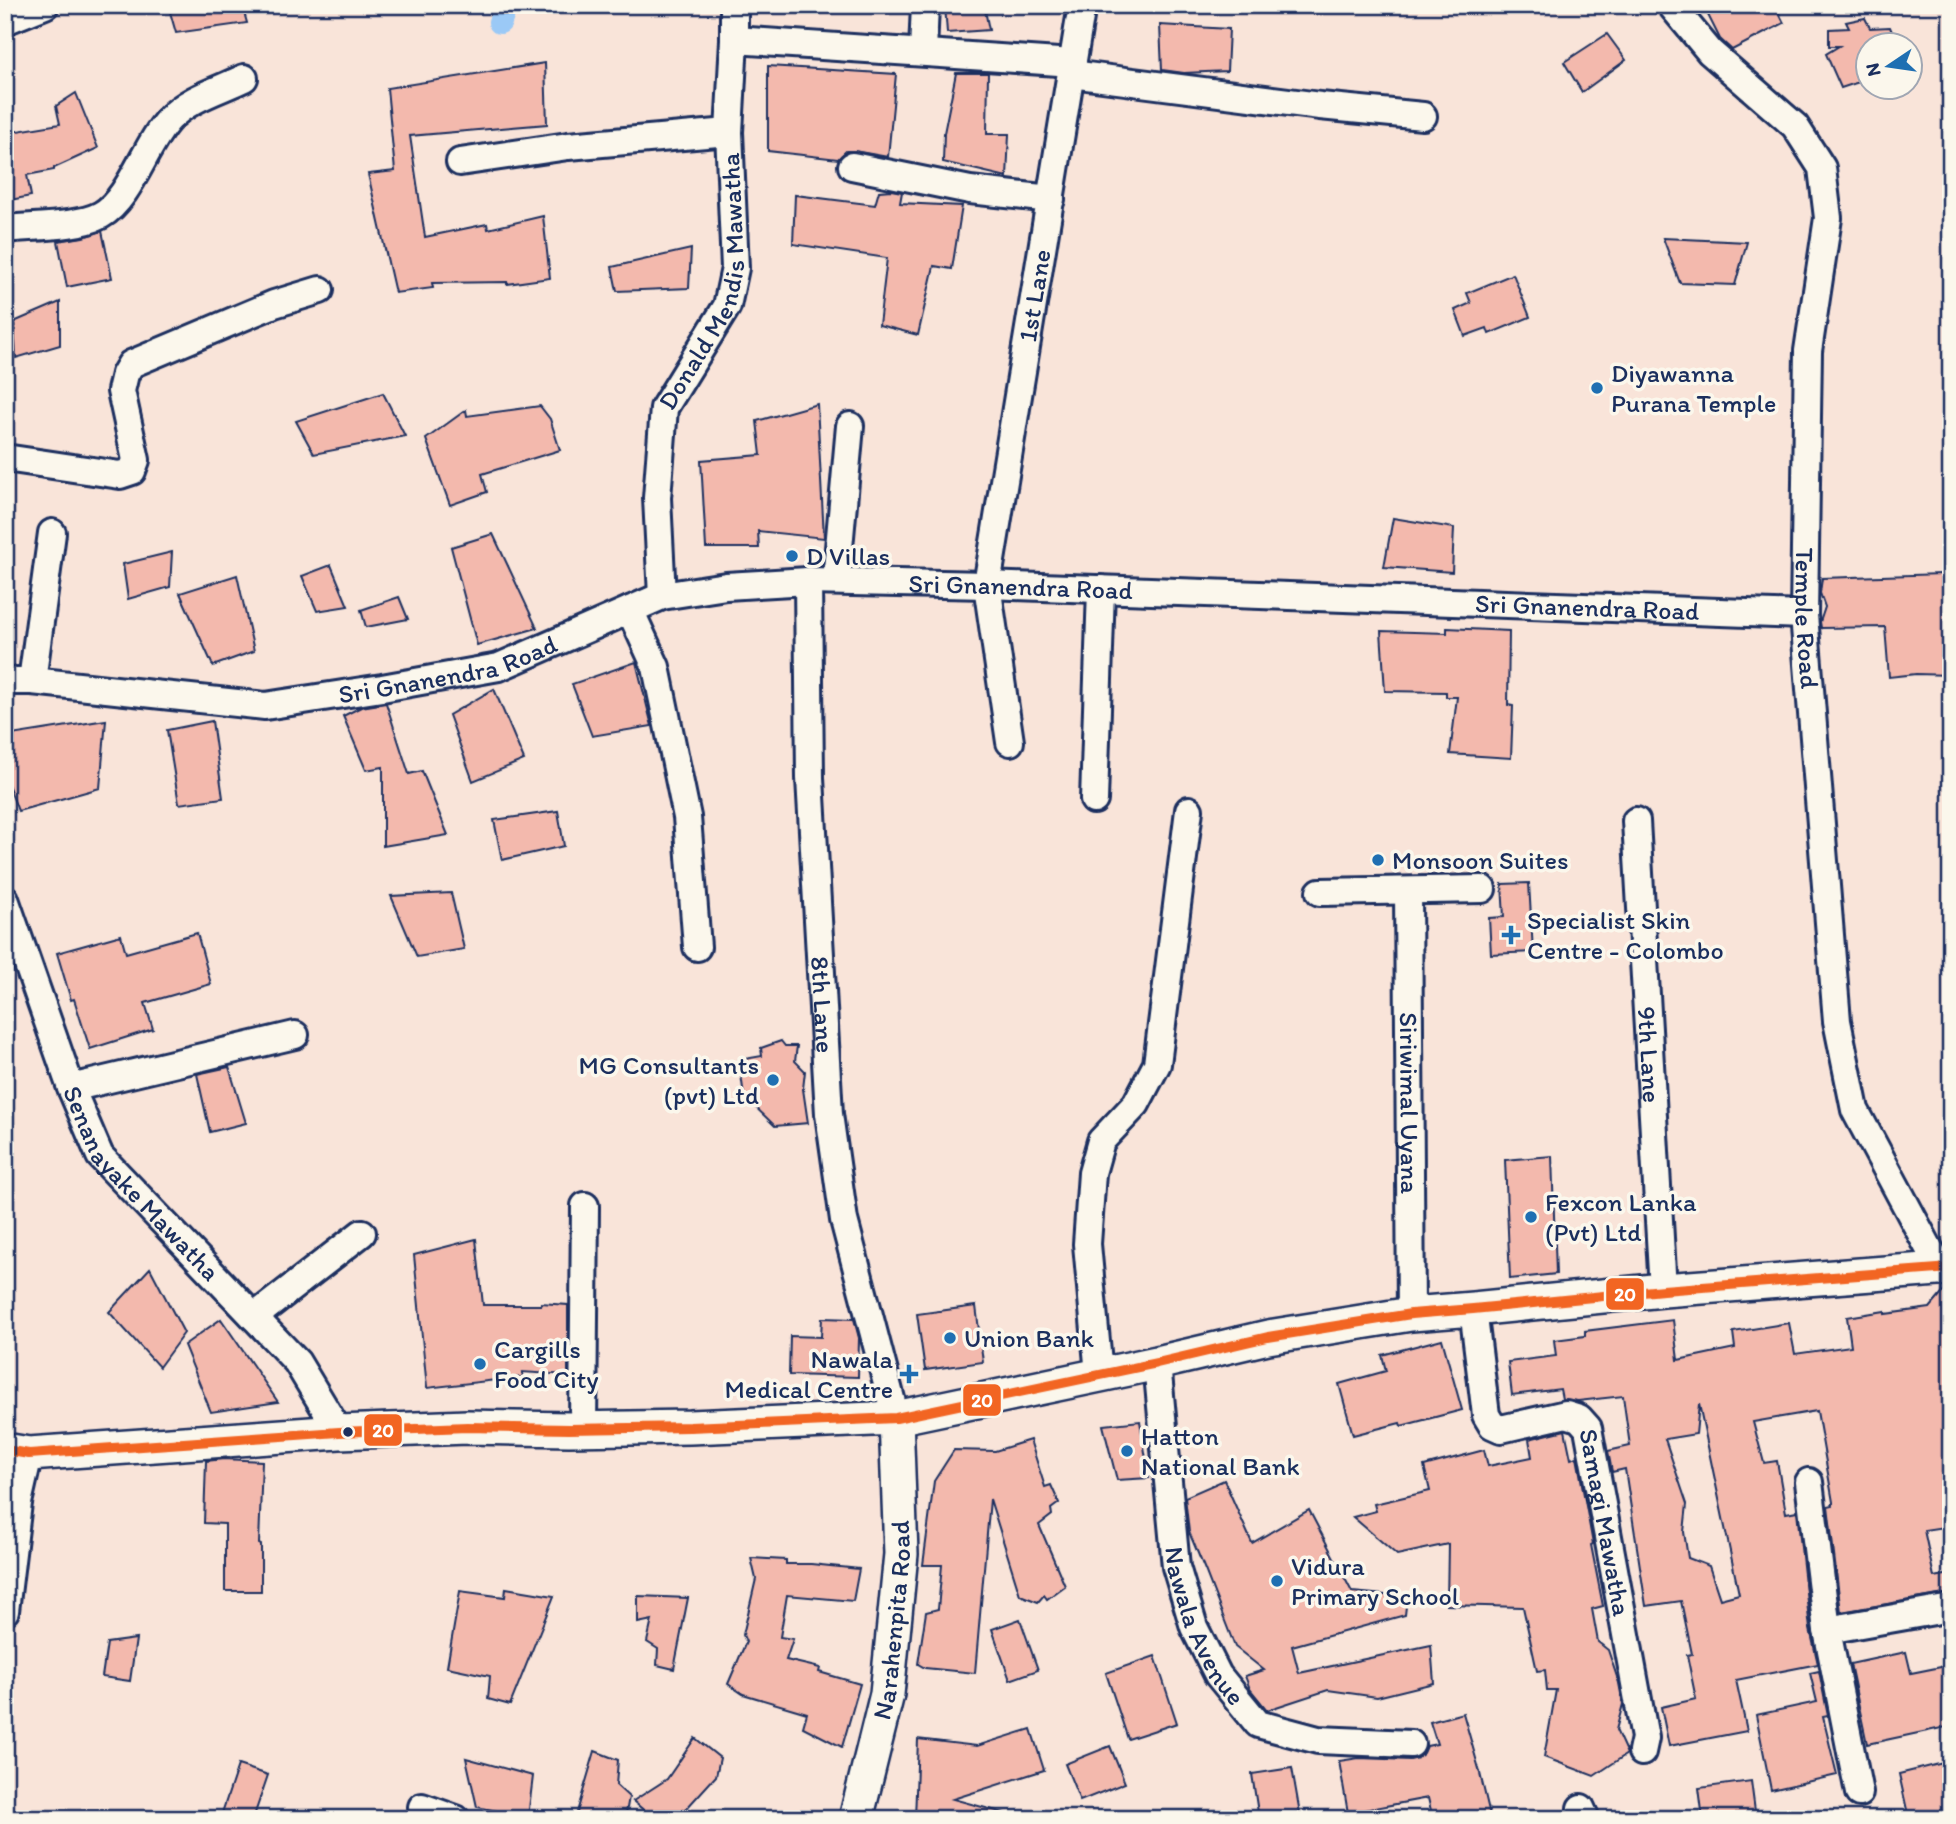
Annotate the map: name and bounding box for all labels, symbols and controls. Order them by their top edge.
north arrow [1854,32,1924,102]
text: N [1860,61,1886,79]
street label: Donald Mendis Mawatha [651,152,751,415]
street label: 1st Lane [1011,247,1058,344]
place label: Diyawanna Purana Temple [1611,357,1776,419]
marker: Diyawanna Purana Temple [1589,380,1605,396]
place label: D Villas [806,540,890,572]
street label: Temple Road [1788,547,1826,691]
marker: D Villas [784,548,800,564]
street label: Sri Gnanendra Road [908,567,1134,606]
street label: Sri Gnanendra Road [1474,587,1701,627]
street label: Sri Gnanendra Road [336,627,563,711]
place label: Monsoon Suites [1392,844,1569,876]
marker: Monsoon Suites [1370,852,1386,868]
place label: Specialist Skin Centre - Colombo [1527,904,1724,966]
marker: Specialist Skin Centre - Colombo [1501,925,1521,945]
street label: 8th Lane [804,955,842,1054]
street label: 9th Lane [1631,1006,1668,1104]
street label: Siriwimal Uyana [1393,1012,1426,1194]
place label: MG Consultants (pvt) Ltd [578,1049,759,1111]
marker: MG Consultants (pvt) Ltd [765,1072,781,1088]
street label: Senanayake Mawatha [56,1081,227,1288]
place label: Fexcon Lanka (Pvt) Ltd [1545,1186,1697,1248]
marker: Fexcon Lanka (Pvt) Ltd [1523,1209,1539,1225]
line badge: 20 [1605,1277,1645,1311]
text: 20 [1614,1283,1636,1306]
place label: Union Bank [964,1322,1095,1354]
marker: Union Bank [942,1330,958,1346]
place label: Cargills Food City [494,1333,599,1395]
place label: Nawala Medical Centre [724,1343,893,1405]
marker: Cargills Food City [472,1356,488,1372]
marker: Nawala Medical Centre [899,1364,919,1384]
line badge: 20 [962,1383,1002,1417]
text: 20 [971,1389,993,1412]
line badge: 20 [363,1413,403,1447]
text: 20 [372,1419,394,1442]
place label: Hatton National Bank [1141,1420,1300,1482]
unlabelled marker [341,1425,355,1439]
street label: Samagi Mawatha [1572,1426,1638,1619]
marker: Hatton National Bank [1119,1443,1135,1459]
street label: Narahenpita Road [865,1520,918,1723]
street label: Nawala Avenue [1158,1545,1252,1712]
place label: Vidura Primary School [1291,1550,1459,1612]
marker: Vidura Primary School [1269,1573,1285,1589]

